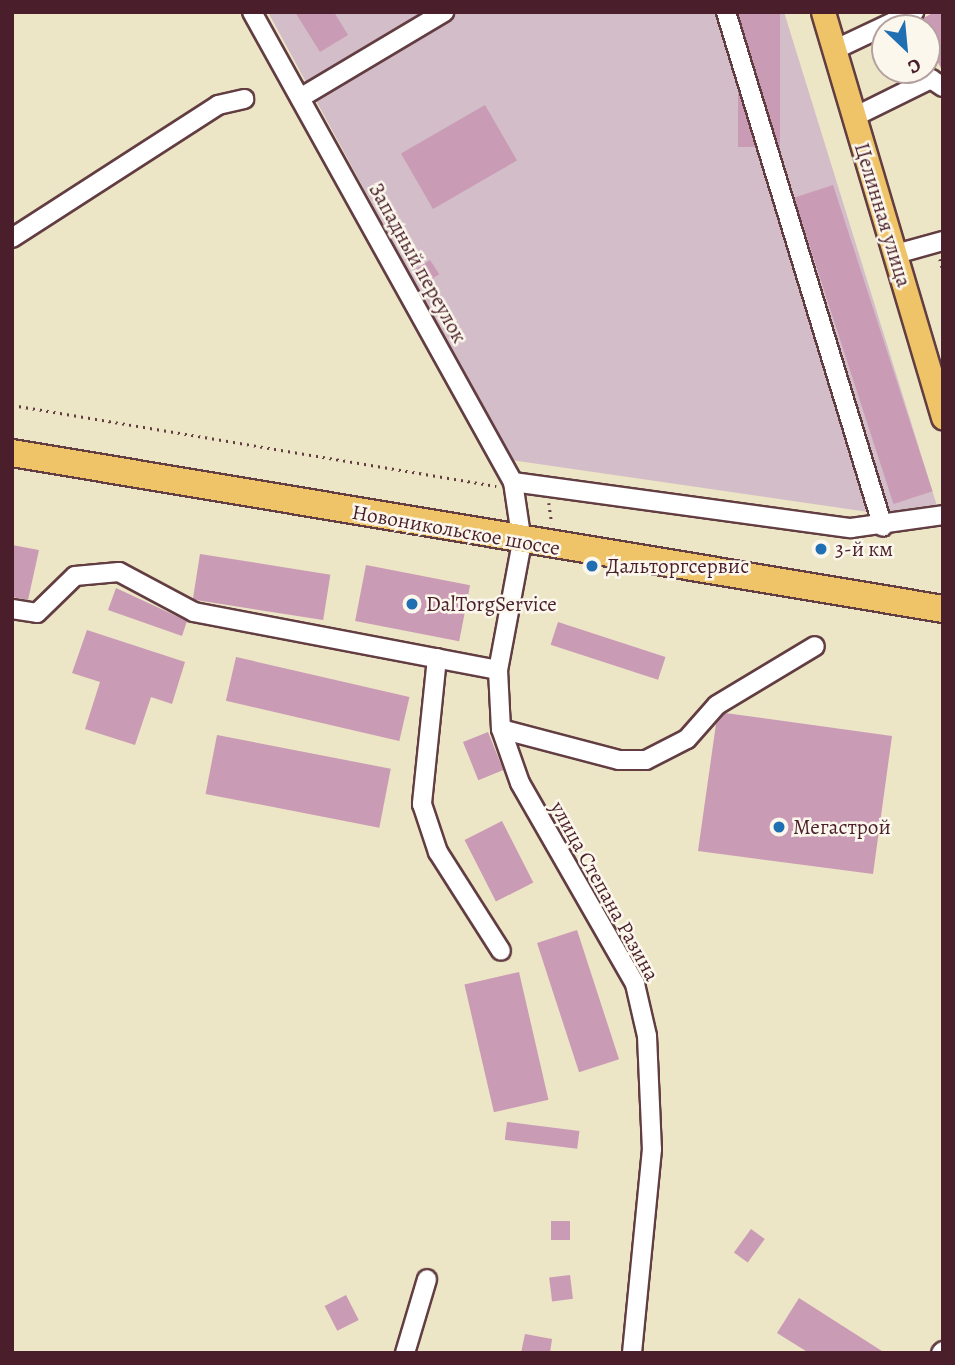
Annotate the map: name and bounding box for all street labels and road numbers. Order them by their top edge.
street label: Целинная улица [849,140,917,290]
street label: Западный переулок [364,179,472,347]
street label: Новоникольское шоссе [350,499,562,561]
street label: улица Степана Разина [545,797,665,985]

